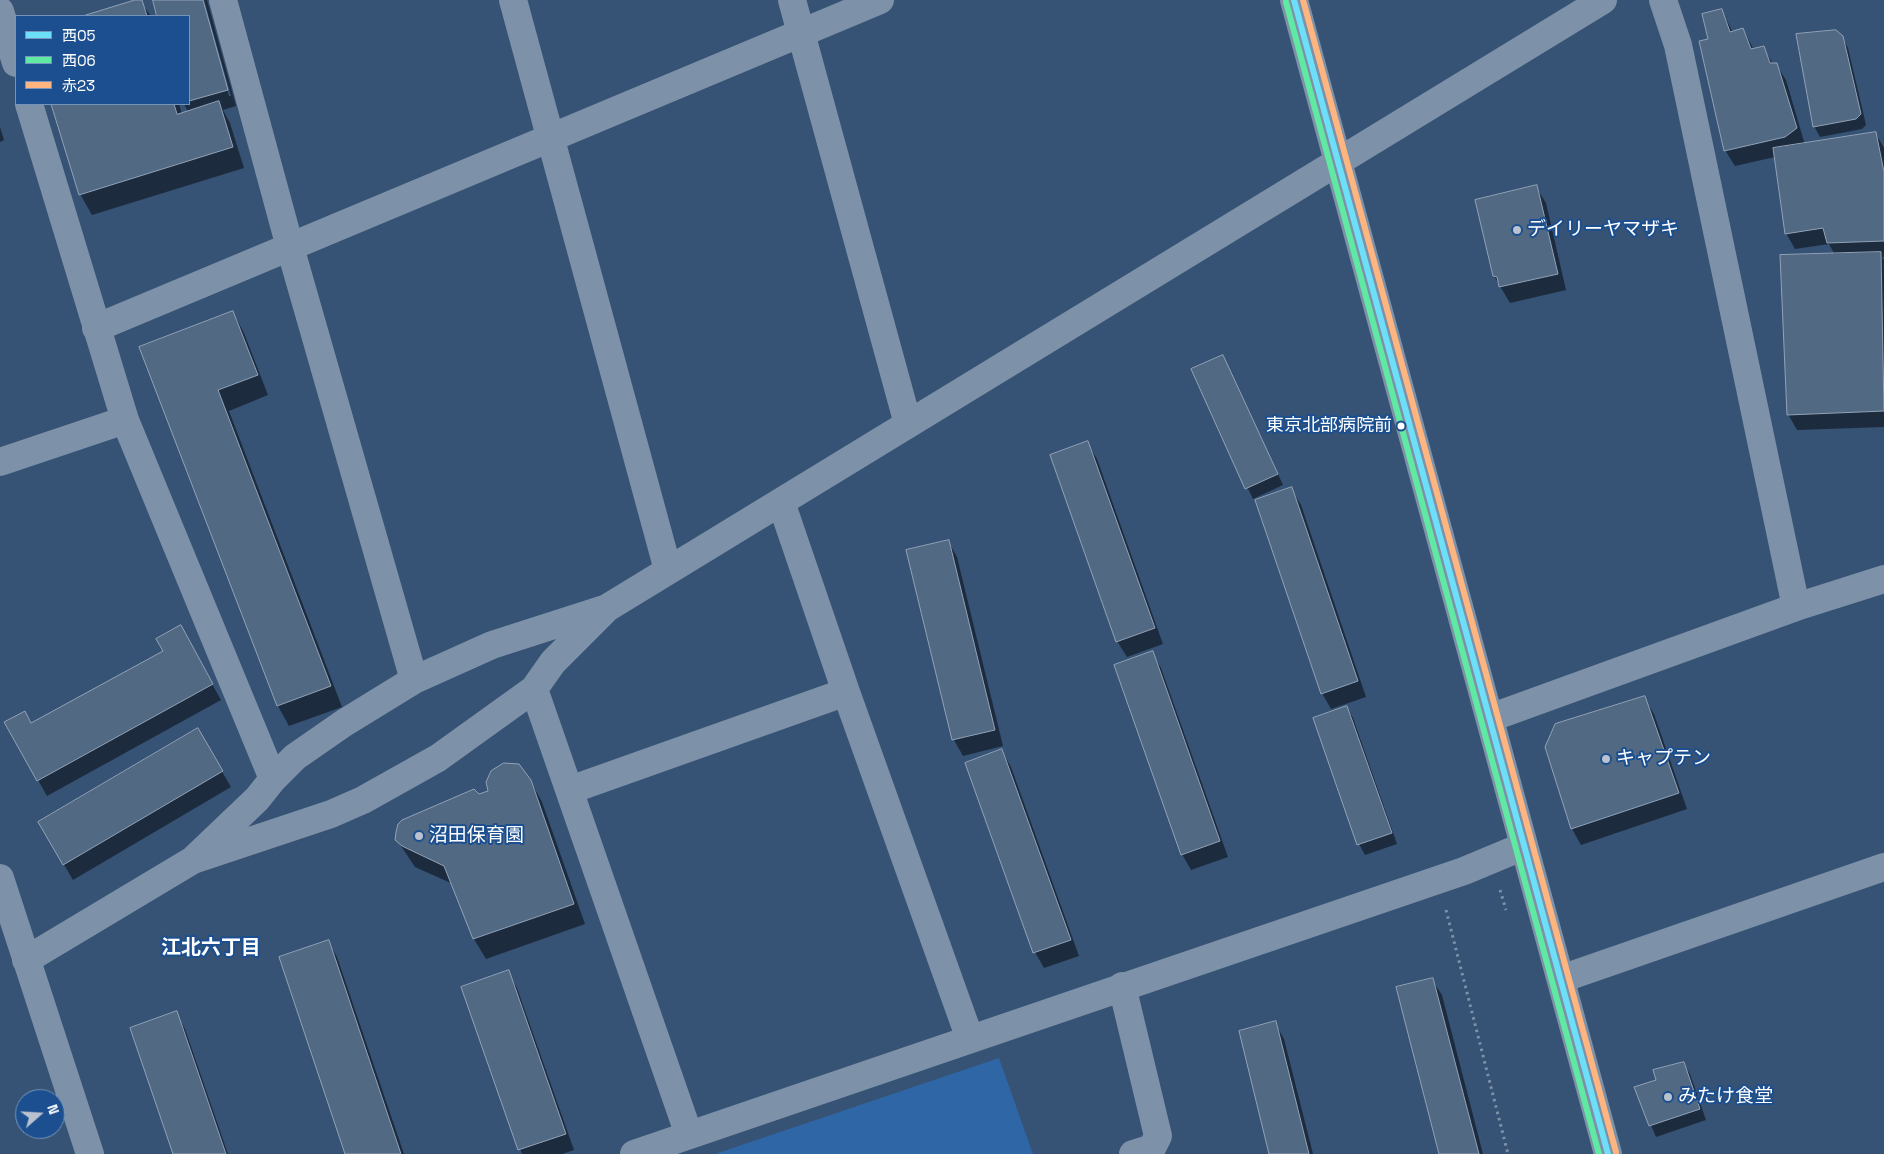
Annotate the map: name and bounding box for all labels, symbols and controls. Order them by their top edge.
legend [15,15,190,105]
text: 西05 [62,26,96,45]
text: 西06 [62,51,96,70]
text: 赤23 [62,76,95,95]
place label: デイリーヤマザキ [1527,219,1679,241]
marker: デイリーヤマザキ [1511,224,1523,236]
place label: 東京北部病院前 [1266,415,1392,437]
marker: 東京北部病院前 [1396,421,1406,431]
place label: キャプテン [1616,748,1711,770]
marker: キャプテン [1600,753,1612,765]
place label: 沼田保育園 [429,825,524,847]
marker: 沼田保育園 [413,830,425,842]
district label: 江北六丁目 [161,937,261,961]
place label: みたけ食堂 [1678,1086,1773,1108]
north arrow [15,1089,65,1139]
marker: みたけ食堂 [1662,1091,1674,1103]
text: N [43,1102,63,1117]

